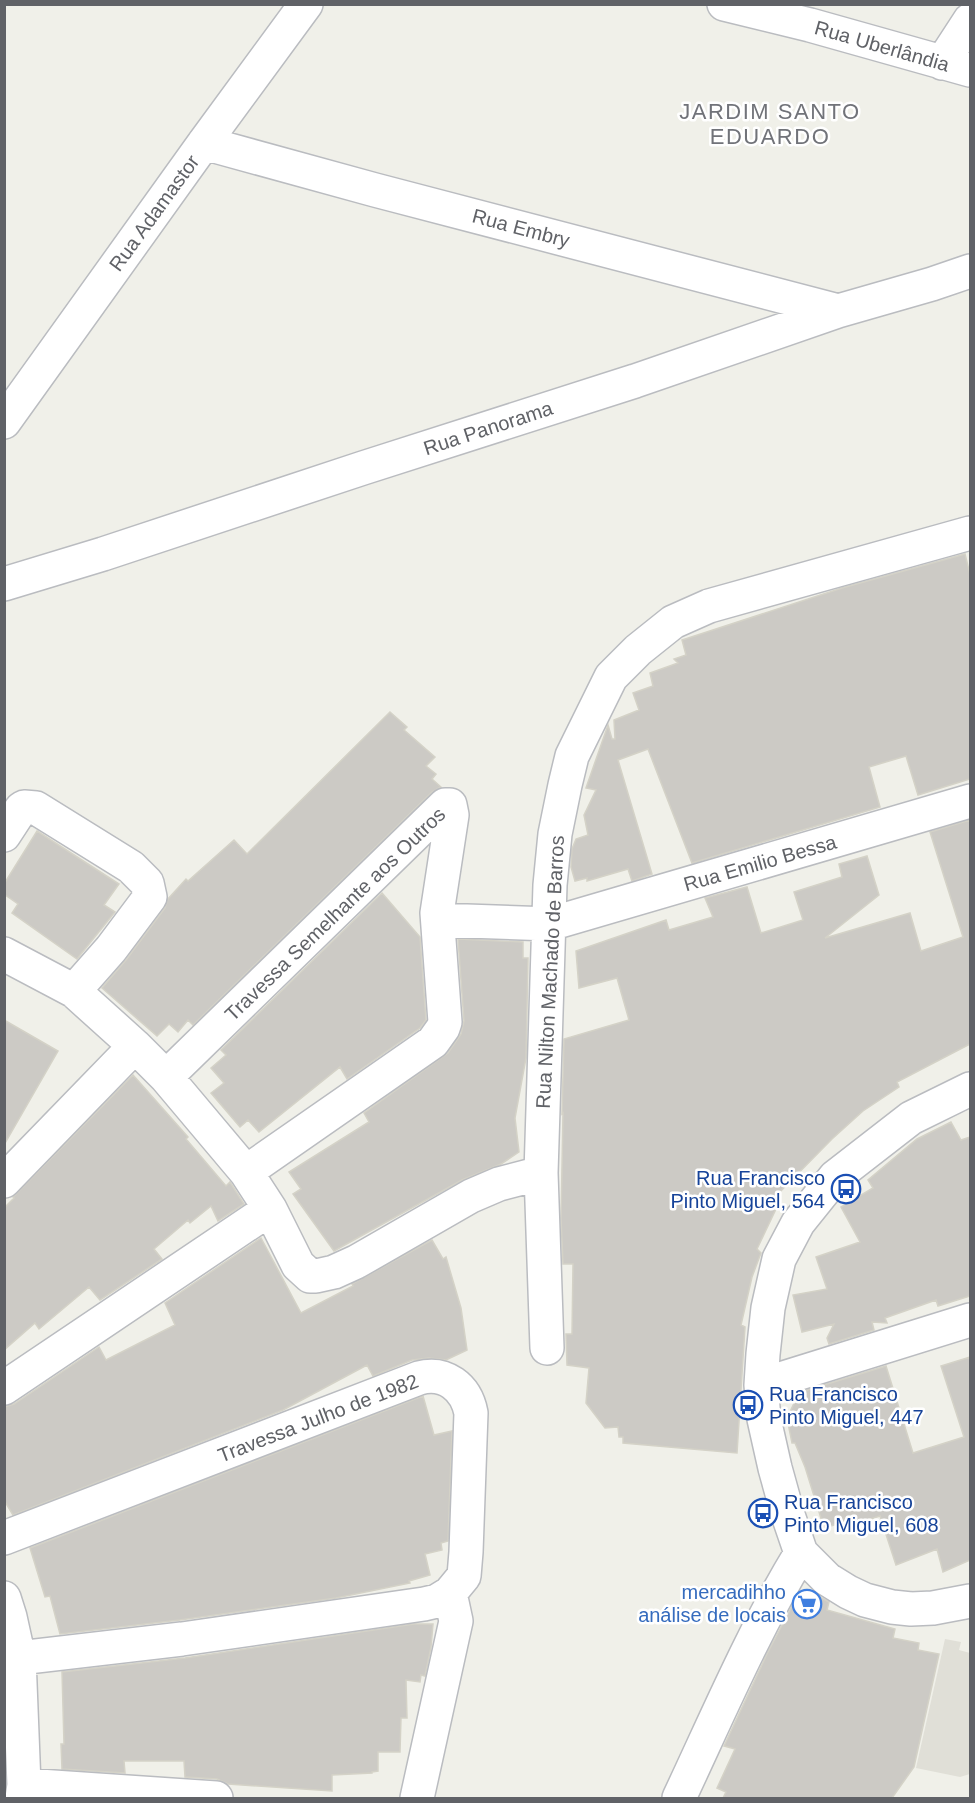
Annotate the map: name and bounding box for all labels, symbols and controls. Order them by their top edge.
street label: Rua Uberlândia [812,16,953,76]
district label: JARDIM SANTO EDUARDO [679,99,861,149]
street label: Rua Adamastor [105,151,204,275]
street label: Rua Embry [470,204,572,252]
street label: Rua Panorama [421,396,556,459]
street label: Travessa Semelhante aos Outros [220,803,450,1025]
street label: Rua Emilio Bessa [681,830,840,895]
street label: Rua Nilton Machado de Barros [532,835,568,1109]
place label: Rua Francisco Pinto Miguel, 564 [670,1167,825,1212]
bus stop icon: Rua Francisco Pinto Miguel, 564 [830,1173,862,1205]
street label: Travessa Julho de 1982 [215,1370,421,1466]
place label: Rua Francisco Pinto Miguel, 447 [769,1383,924,1428]
bus stop icon: Rua Francisco Pinto Miguel, 447 [732,1389,764,1421]
place label: Rua Francisco Pinto Miguel, 608 [784,1491,939,1536]
bus stop icon: Rua Francisco Pinto Miguel, 608 [747,1497,779,1529]
place label: mercadihho análise de locais [638,1581,786,1626]
supermarket icon: mercadihho análise de locais [791,1588,823,1620]

